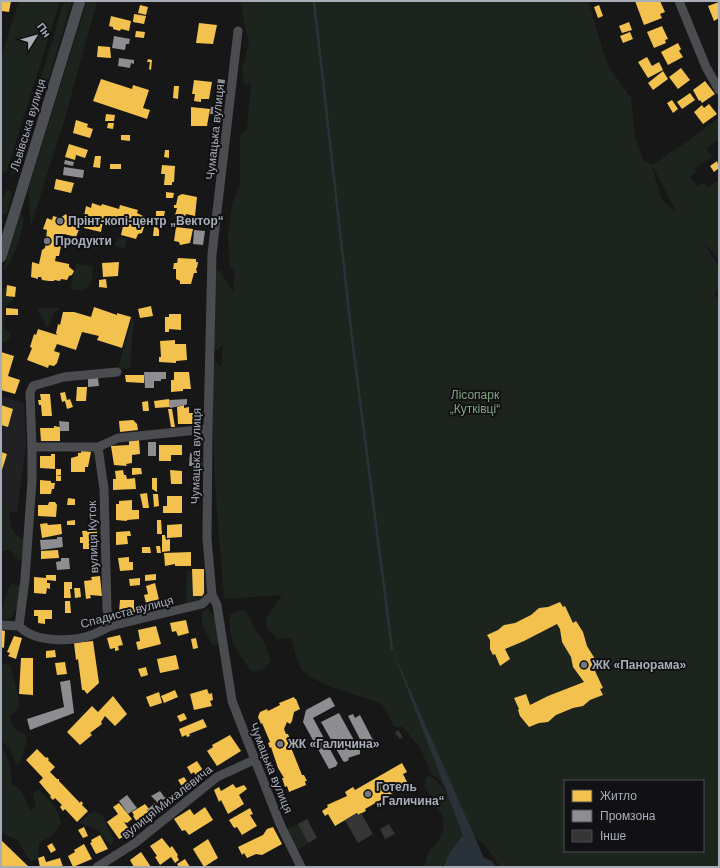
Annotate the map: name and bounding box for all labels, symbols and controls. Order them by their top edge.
north arrow [16,16,56,56]
text: Пн [35,21,53,39]
street label: Львівська вулиця [7,77,49,173]
street label: Чумацька вулиця [203,83,227,181]
place label: Прінт-копі-центр „Вектор“ [68,214,224,228]
marker: Прінт-копі-центр „Вектор“ [55,216,65,226]
place label: Продукти [55,234,112,248]
marker: Продукти [42,236,52,246]
park label: Лісопарк „Кутківці“ [450,388,500,416]
street label: Чумацька вулиця [188,408,204,504]
street label: вулиця Куток [85,500,101,573]
street label: Спадиста вулиця [79,593,175,631]
place label: ЖК «Панорама» [591,658,686,672]
marker: ЖК «Панорама» [579,660,589,670]
street label: Чумацька вулиця [246,721,296,815]
place label: ЖК «Галичина» [287,737,380,751]
marker: ЖК «Галичина» [275,739,285,749]
street label: вулиця Михалевича [119,762,215,842]
place label: Готель „Галичина“ [376,780,445,808]
legend [564,780,704,852]
marker: Готель „Галичина“ [363,789,373,799]
text: Житло [600,789,637,803]
text: Промзона [600,809,656,823]
text: Інше [600,829,627,843]

